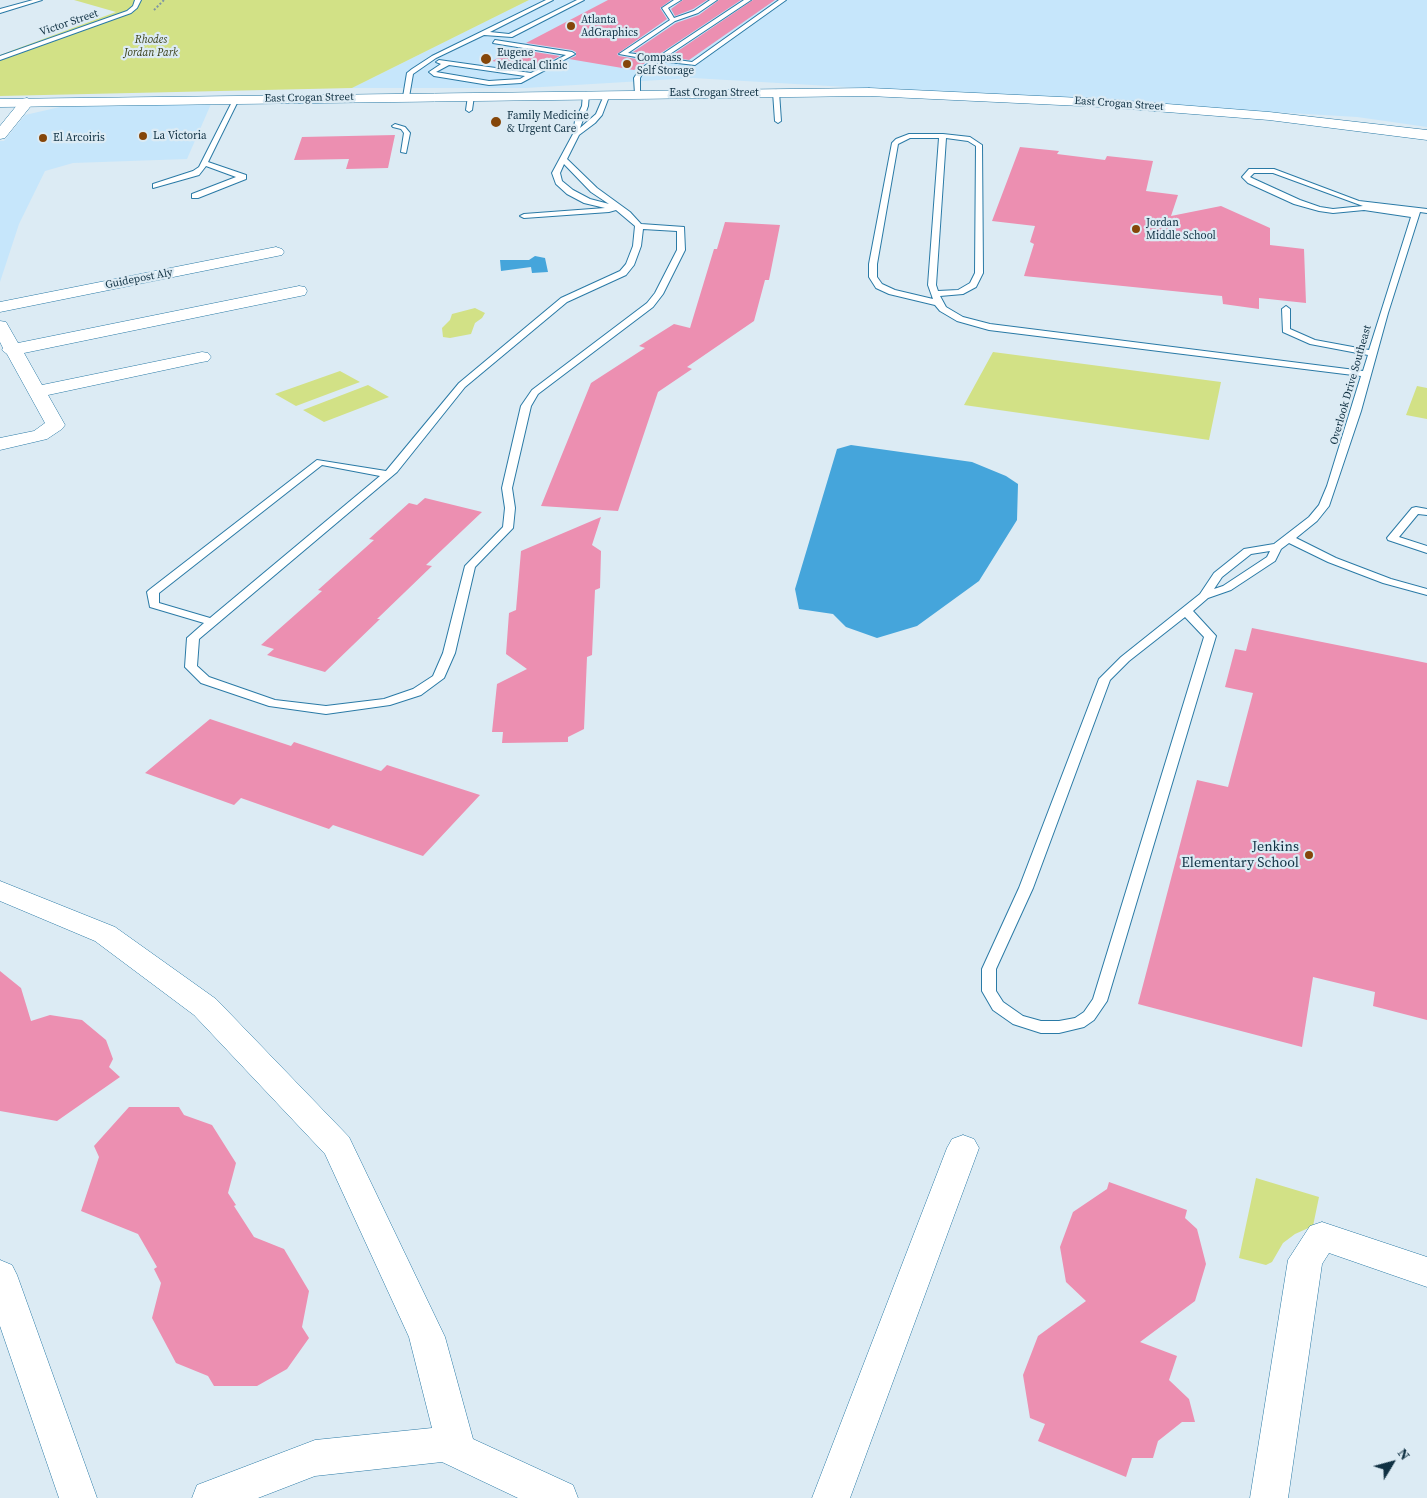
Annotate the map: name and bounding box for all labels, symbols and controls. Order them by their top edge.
street label: Victor Street [38,7,100,39]
place label: Atlanta AdGraphics [581,13,638,39]
marker: Atlanta AdGraphics [565,20,577,32]
park label: Rhodes Jordan Park [124,33,178,59]
place label: Eugene Medical Clinic [497,46,567,72]
place label: Compass Self Storage [637,51,694,77]
marker: Eugene Medical Clinic [479,52,493,66]
marker: Compass Self Storage [621,58,633,70]
street label: East Crogan Street [669,86,759,100]
street label: East Crogan Street [264,91,354,105]
street label: East Crogan Street [1074,94,1164,114]
place label: Family Medicine & Urgent Care [507,109,589,135]
marker: Family Medicine & Urgent Care [489,115,503,129]
place label: La Victoria [153,129,207,143]
marker: La Victoria [137,130,149,142]
place label: El Arcoiris [53,131,105,145]
marker: El Arcoiris [37,132,49,144]
place label: Jordan Middle School [1146,216,1216,242]
marker: Jordan Middle School [1130,223,1142,235]
street label: Guidepost Aly [104,266,174,292]
street label: Overlook Drive Southeast [1328,324,1374,446]
place label: Jenkins Elementary School [1181,839,1299,872]
marker: Jenkins Elementary School [1303,849,1315,861]
north arrow [1367,1438,1417,1488]
text: N [1393,1444,1415,1464]

